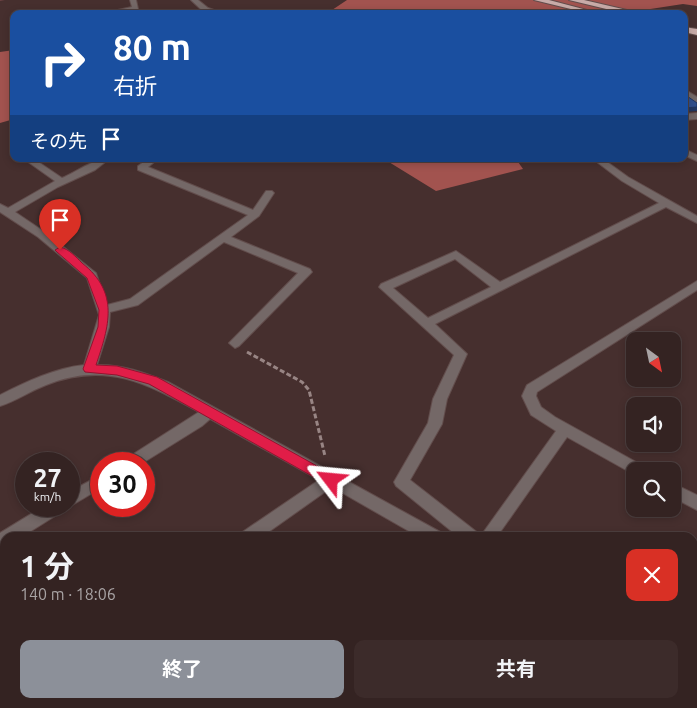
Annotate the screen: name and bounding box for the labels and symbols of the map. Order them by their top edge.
pin [39,199,81,250]
north arrow [626,332,681,388]
speed limit sign: 30 [90,452,155,517]
position arrow [304,453,356,505]

